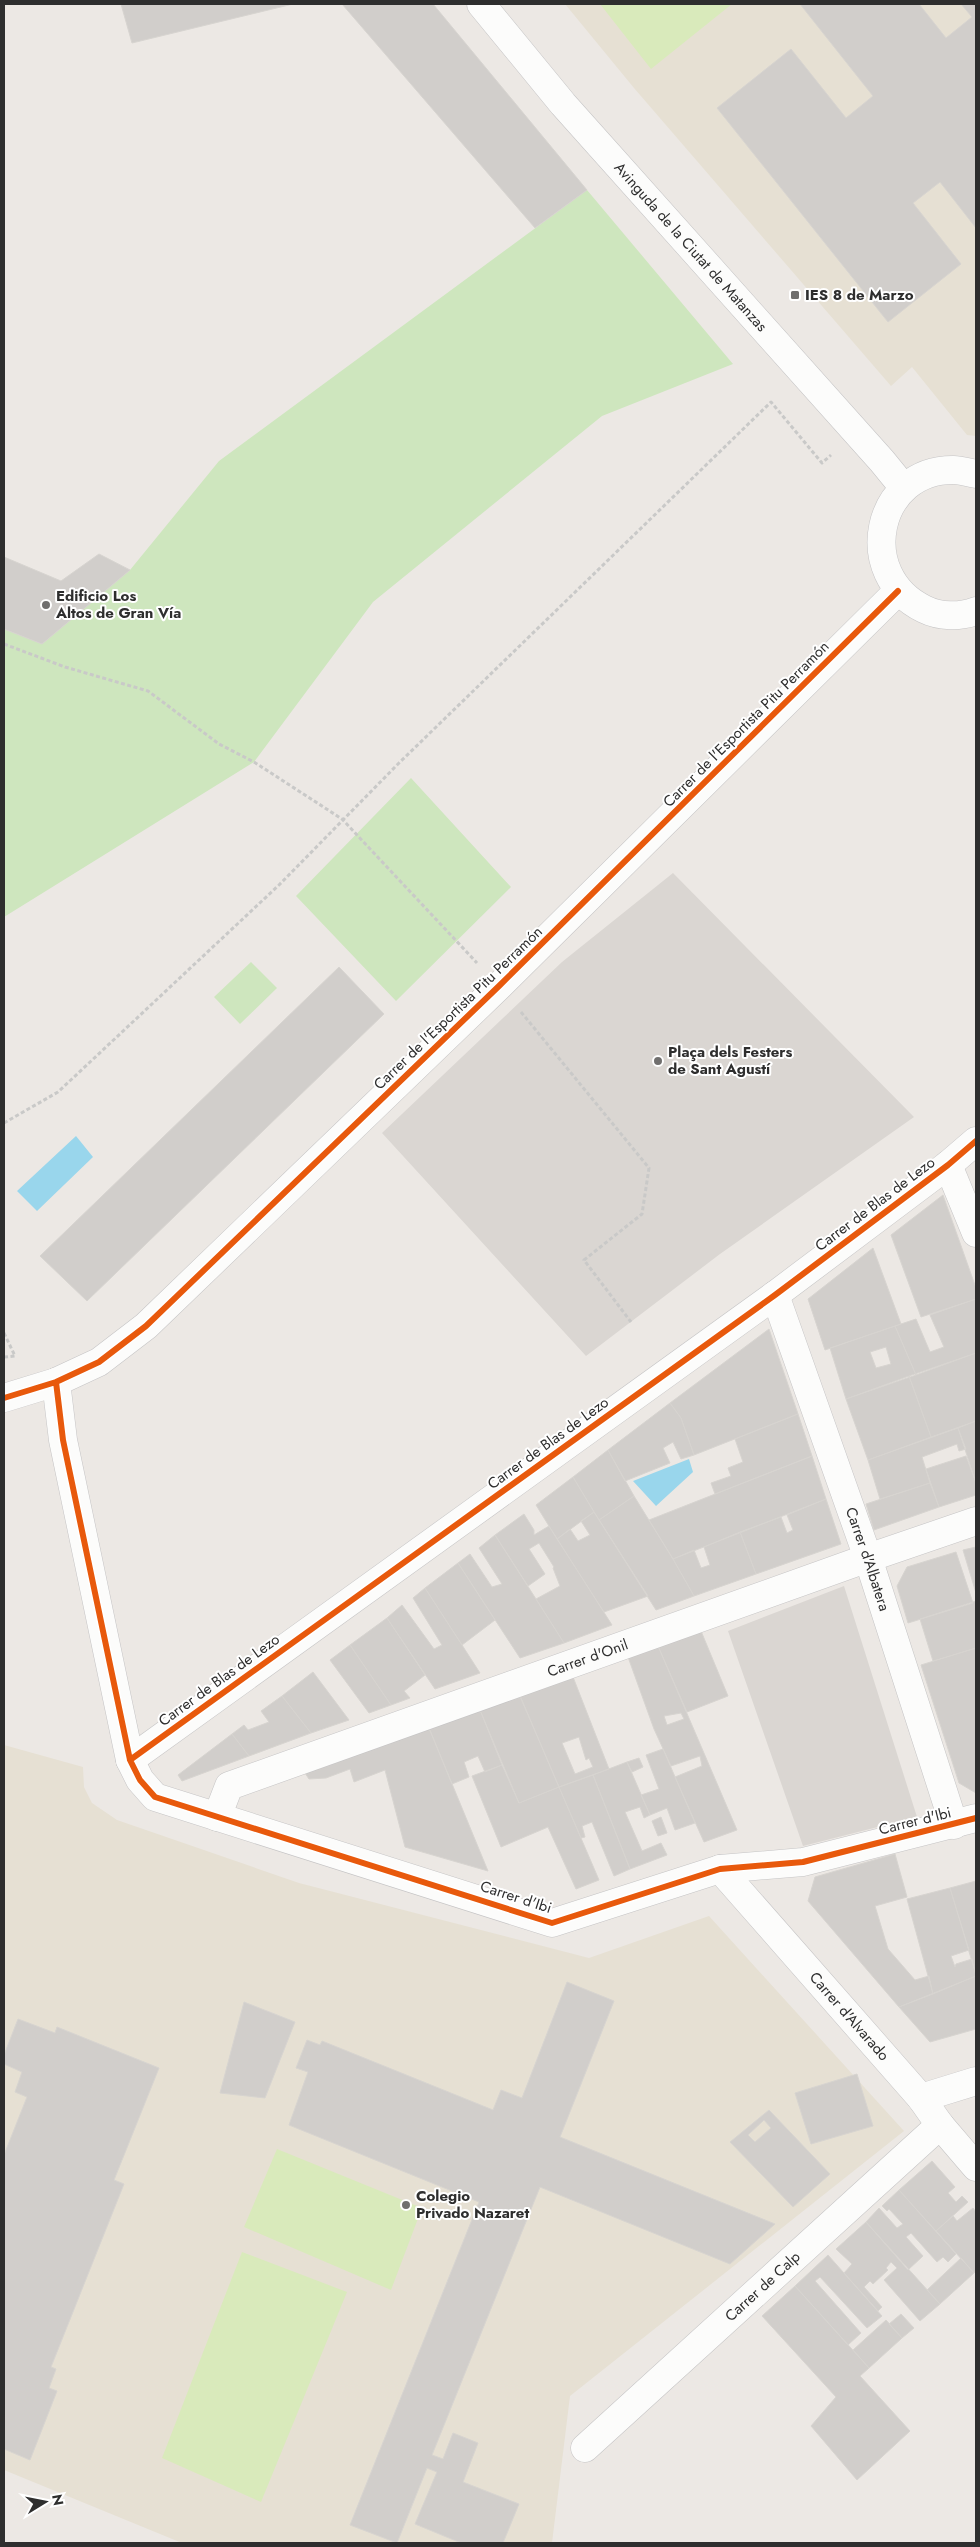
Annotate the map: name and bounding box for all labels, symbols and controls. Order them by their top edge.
street label: Avinguda de la Ciutat de Matanzas [609,157,772,336]
place label: IES 8 de Marzo [805,284,914,306]
marker: IES 8 de Marzo [789,289,801,301]
place label: Edificio Los Altos de Gran Vía [55,585,181,624]
marker: Edificio Los Altos de Gran Vía [40,599,52,611]
street label: Carrer de l'Esportista Pitu Perramón [658,636,834,812]
street label: Carrer de l'Esportista Pitu Perramón [369,921,547,1095]
place label: Plaça dels Festers de Sant Agustí [668,1041,793,1080]
marker: Plaça dels Festers de Sant Agustí [652,1055,664,1067]
street label: Carrer de Blas de Lezo [810,1152,940,1256]
street label: Carrer de Blas de Lezo [483,1391,613,1495]
street label: Carrer d'Albatera [840,1504,895,1614]
street label: Carrer de Blas de Lezo [154,1628,284,1732]
street label: Carrer d'Onil [544,1633,631,1683]
street label: Carrer d'Ibi [876,1801,954,1841]
street label: Carrer d'Ibi [477,1875,555,1919]
street label: Carrer d'Alvarado [804,1967,894,2066]
place label: Colegio Privado Nazaret [416,2185,529,2224]
marker: Colegio Privado Nazaret [400,2199,412,2211]
street label: Carrer de Calp [720,2246,805,2327]
north arrow [20,2477,70,2527]
text: N [47,2493,69,2507]

